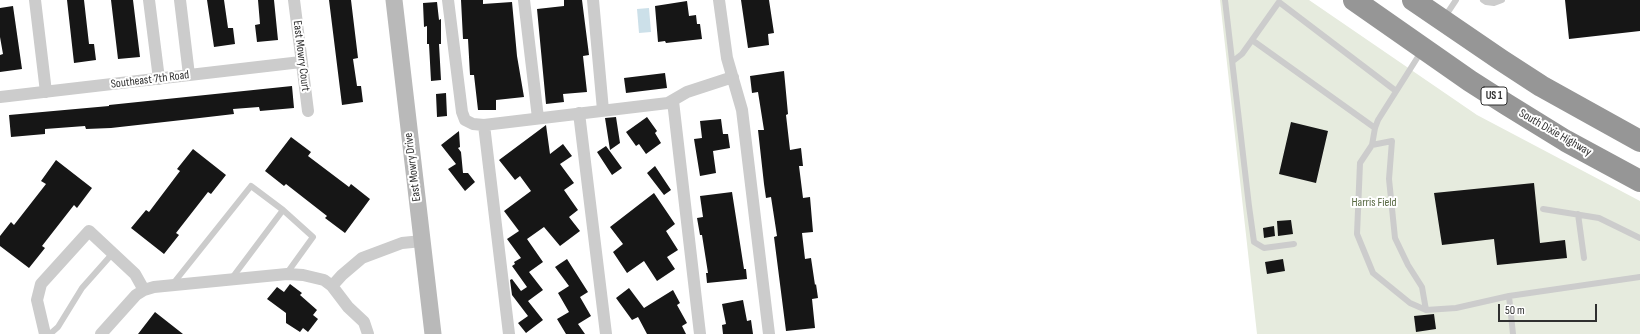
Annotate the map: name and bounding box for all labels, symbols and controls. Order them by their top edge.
street label: East Mowry Court [290,20,312,92]
street label: Southeast 7th Road [110,68,190,92]
road number: US 1 [1481,87,1507,105]
street label: South Dixie Highway [1516,106,1594,160]
street label: East Mowry Drive [402,132,424,202]
park label: Harris Field [1351,196,1397,210]
scale bar [1500,296,1599,322]
text: 50 m [1505,303,1525,318]

